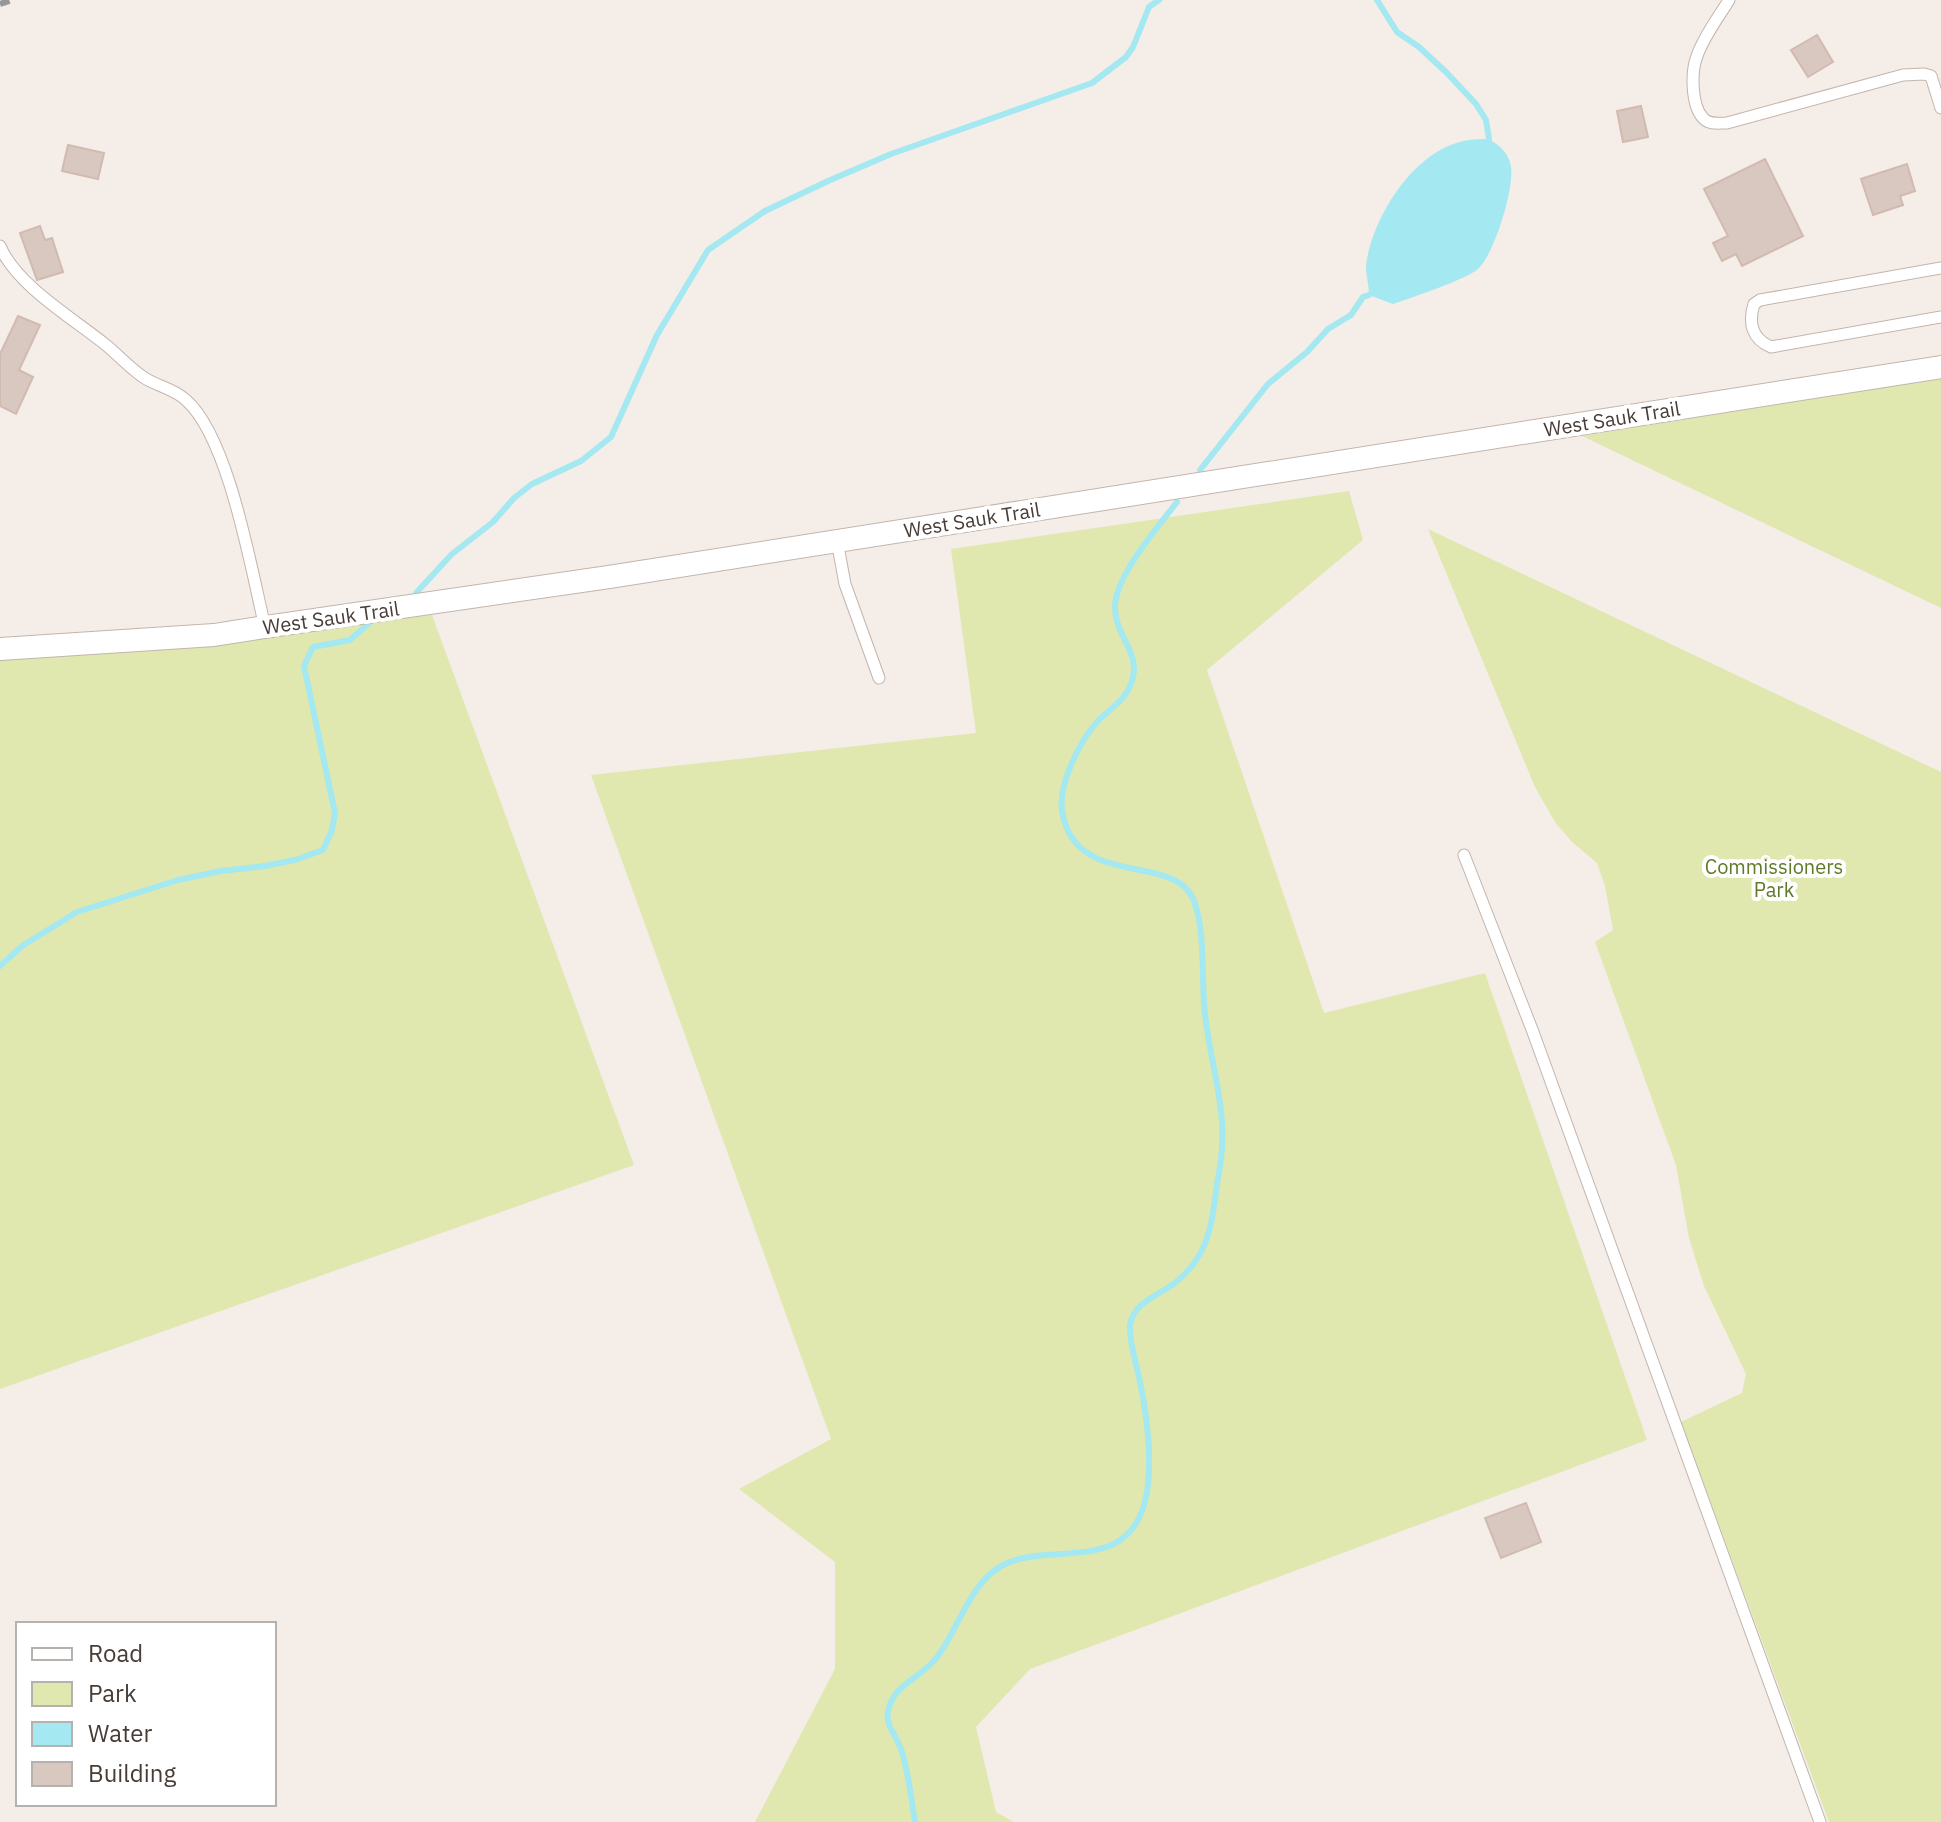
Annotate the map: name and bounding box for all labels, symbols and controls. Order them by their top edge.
street label: West Sauk Trail [1542,394,1682,443]
street label: West Sauk Trail [902,495,1042,544]
street label: West Sauk Trail [261,595,401,640]
park label: Commissioners Park [1705,853,1843,903]
legend [16,1622,276,1806]
text: Road [88,1637,143,1669]
text: Park [88,1677,137,1709]
text: Water [88,1717,152,1749]
text: Building [88,1757,176,1789]

